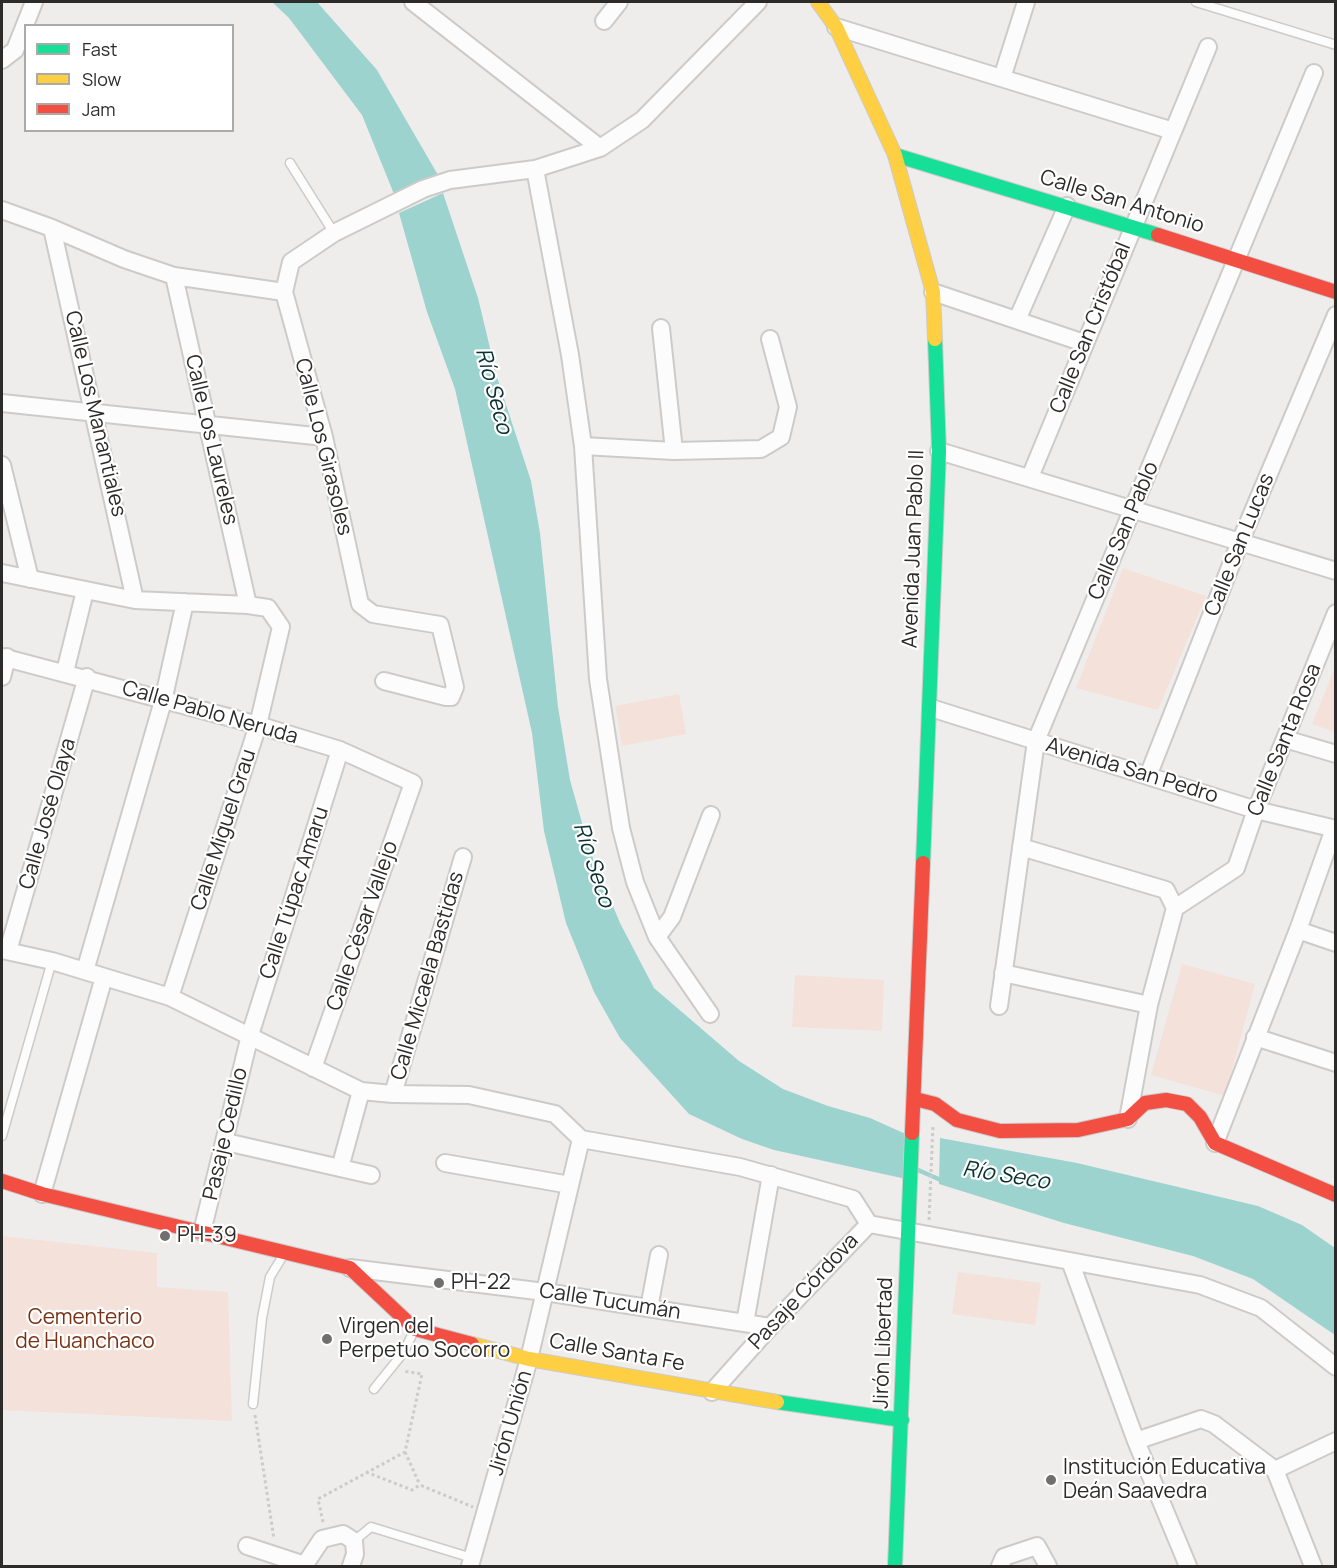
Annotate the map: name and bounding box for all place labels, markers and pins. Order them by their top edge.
place label: PH-39 [177,1223,237,1249]
marker: PH-39 [158,1229,172,1243]
place label: PH-22 [451,1270,511,1296]
marker: PH-22 [432,1276,446,1290]
place label: Virgen del Perpetuo Socorro [339,1314,510,1364]
marker: Virgen del Perpetuo Socorro [320,1332,334,1346]
place label: Institución Educativa Deán Saavedra [1063,1455,1266,1505]
marker: Institución Educativa Deán Saavedra [1044,1473,1058,1487]

